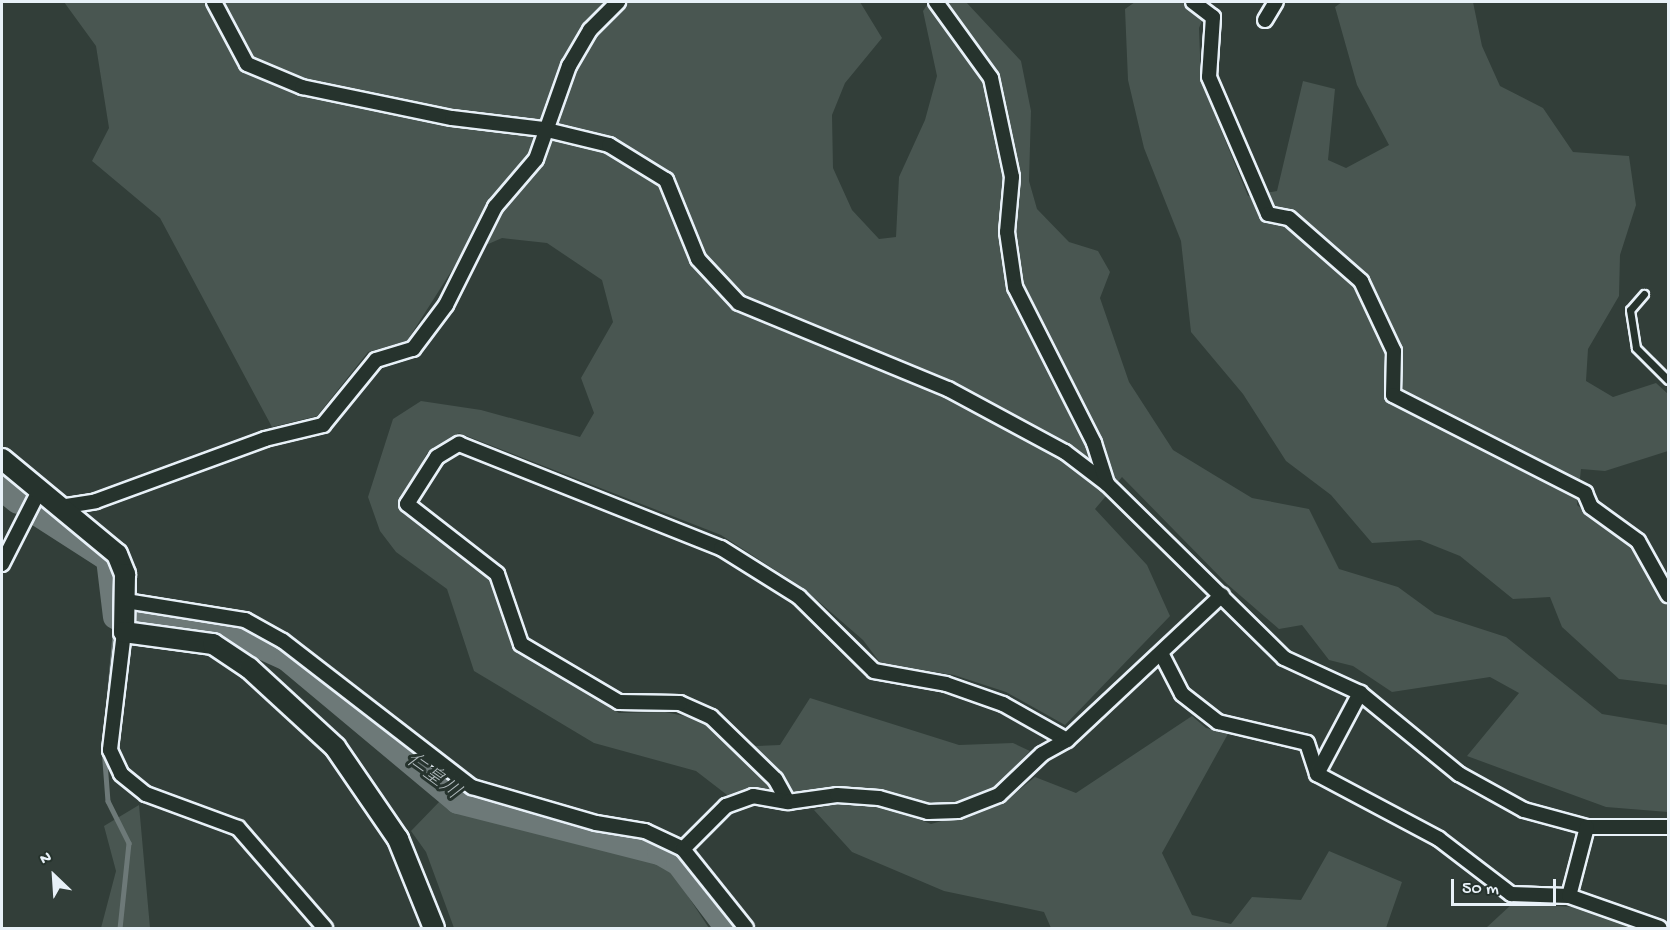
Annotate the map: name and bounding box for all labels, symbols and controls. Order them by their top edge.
water label: 仁皇川 [399,749,465,807]
north arrow [24,846,84,906]
text: N [37,848,55,870]
scale bar [1454,867,1559,905]
text: 50 m [1462,879,1499,900]

